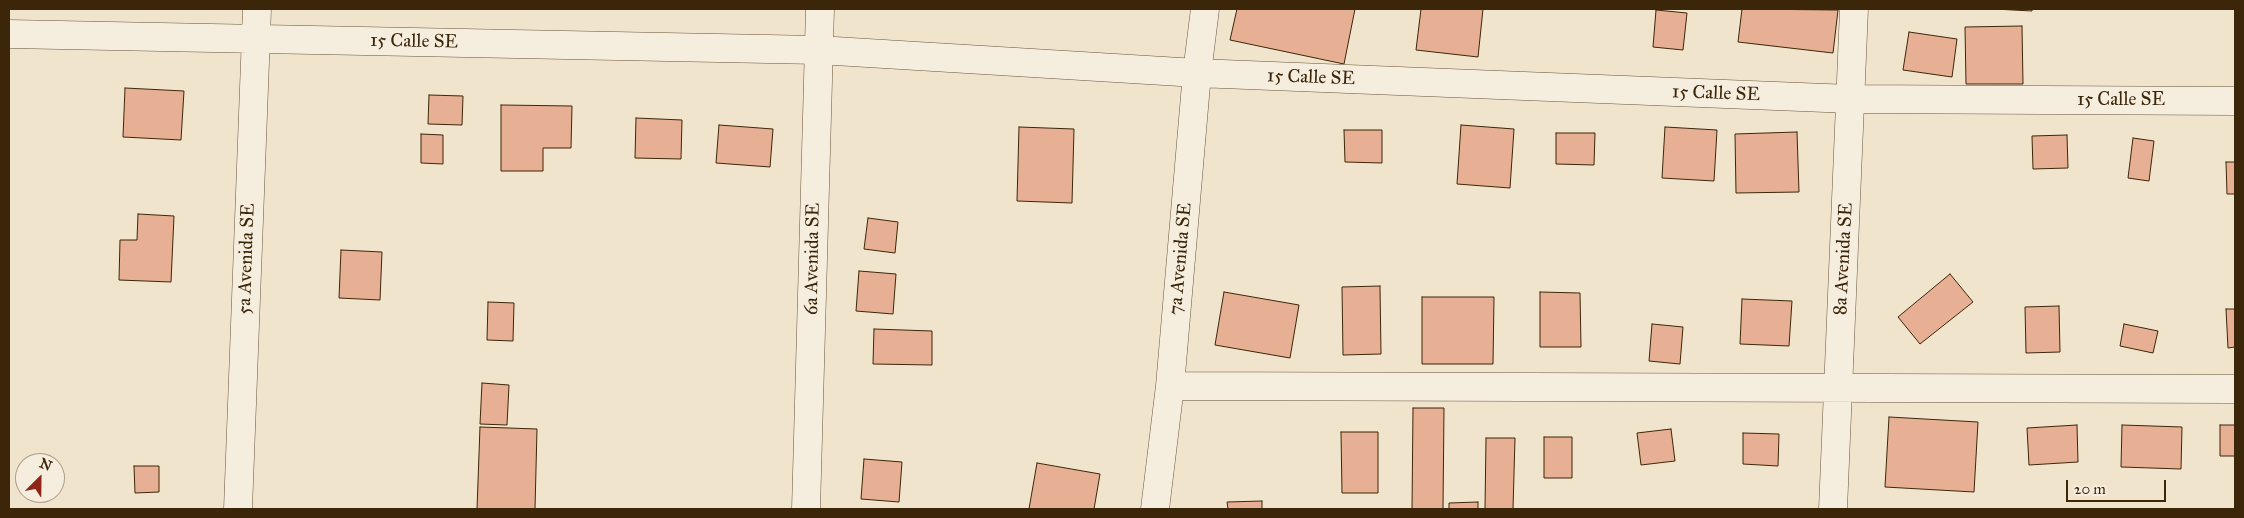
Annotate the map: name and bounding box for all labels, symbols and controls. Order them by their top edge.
street label: 15 Calle SE [370,30,458,54]
street label: 15 Calle SE [1267,65,1355,91]
street label: 15 Calle SE [1672,81,1760,107]
street label: 15 Calle SE [2077,89,2165,111]
street label: 7a Avenida SE [1165,202,1197,316]
street label: 8a Avenida SE [1830,202,1858,316]
street label: 5a Avenida SE [234,203,260,315]
street label: 6a Avenida SE [801,203,825,315]
north arrow [15,453,65,503]
text: N [37,455,54,475]
scale bar [2069,470,2169,502]
text: 20 m [2074,480,2106,498]

